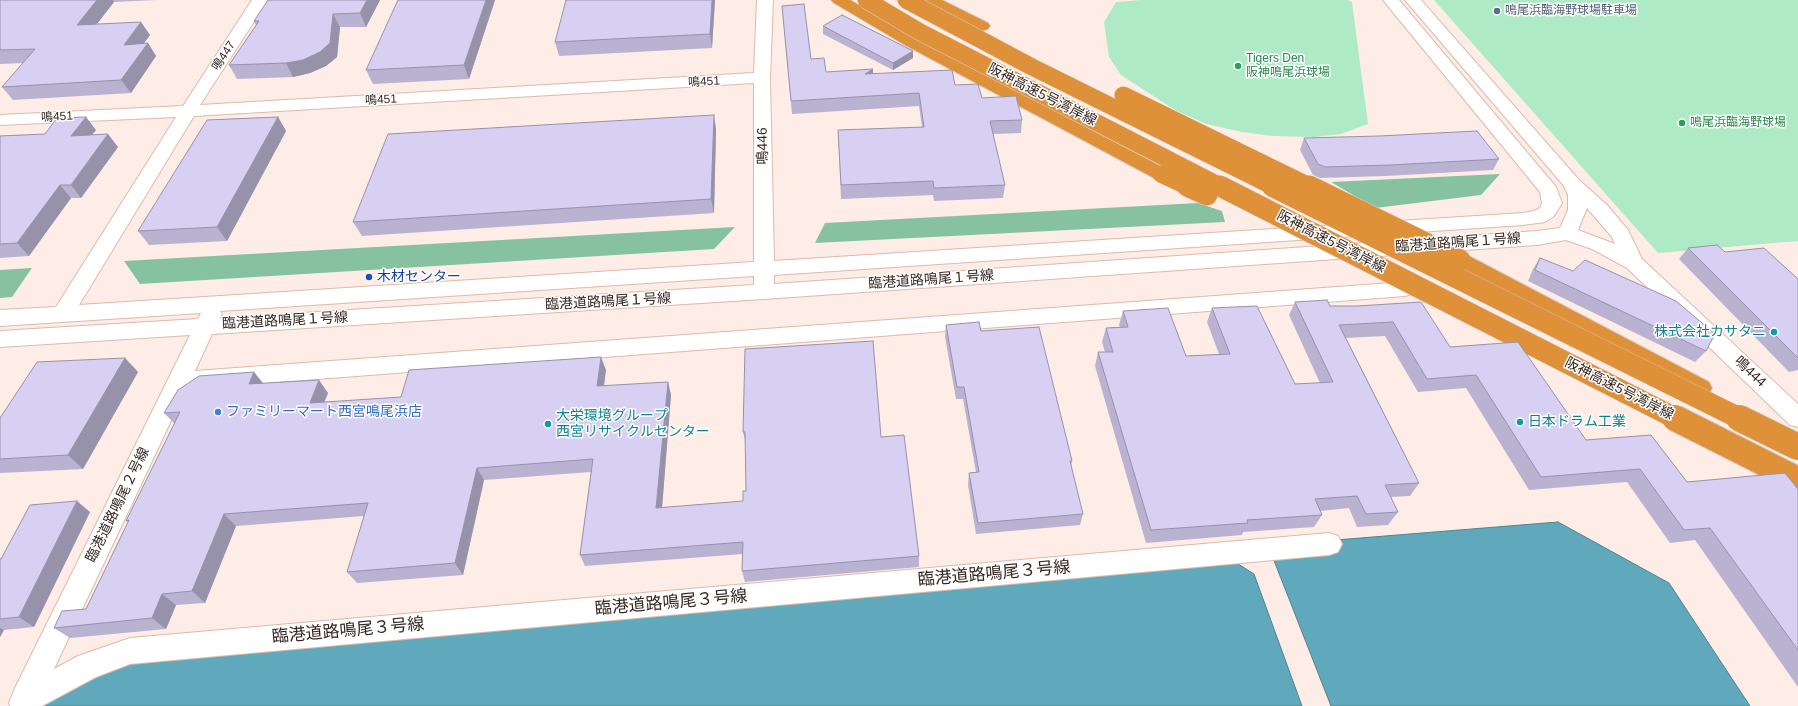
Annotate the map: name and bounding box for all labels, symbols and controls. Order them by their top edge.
place label: 鳴尾浜臨海野球場駐車場 [1505,4,1637,18]
marker: 鳴尾浜臨海野球場駐車場 [1492,6,1502,16]
street label: 鳴447 [209,39,239,73]
place label: Tigers Den 阪神鳴尾浜球場 [1246,52,1330,80]
street label: 阪神高速5号湾岸線 [985,60,1099,130]
marker: Tigers Den 阪神鳴尾浜球場 [1233,61,1243,71]
street label: 鳴451 [688,74,720,90]
street label: 鳴451 [365,92,397,108]
street label: 鳴451 [41,109,73,125]
place label: 鳴尾浜臨海野球場 [1690,116,1786,130]
marker: 鳴尾浜臨海野球場 [1677,118,1687,128]
street label: 鳴446 [754,127,772,165]
street label: 阪神高速5号湾岸線 [1274,207,1388,277]
street label: 臨港道路鳴尾１号線 [1395,230,1521,256]
street label: 臨港道路鳴尾１号線 [868,267,994,293]
place label: 木材センター [377,269,461,285]
marker: 木材センター [364,272,374,282]
street label: 臨港道路鳴尾１号線 [545,290,671,314]
street label: 臨港道路鳴尾１号線 [222,309,348,333]
place label: 株式会社カサタニ [1654,324,1766,340]
marker: 株式会社カサタニ [1769,327,1779,337]
street label: 鳴444 [1731,353,1769,391]
street label: 阪神高速5号湾岸線 [1562,354,1676,424]
place label: ファミリーマート西宮鳴尾浜店 [226,404,422,420]
marker: ファミリーマート西宮鳴尾浜店 [213,407,223,417]
place label: 大栄環境グループ 西宮リサイクルセンター [556,408,710,440]
place label: 日本ドラム工業 [1528,414,1626,430]
marker: 日本ドラム工業 [1515,417,1525,427]
marker: 大栄環境グループ 西宮リサイクルセンター [543,419,553,429]
street label: 臨港道路鳴尾２号線 [83,445,153,565]
street label: 臨港道路鳴尾３号線 [917,557,1071,591]
street label: 臨港道路鳴尾３号線 [594,586,748,620]
street label: 臨港道路鳴尾３号線 [271,614,425,648]

